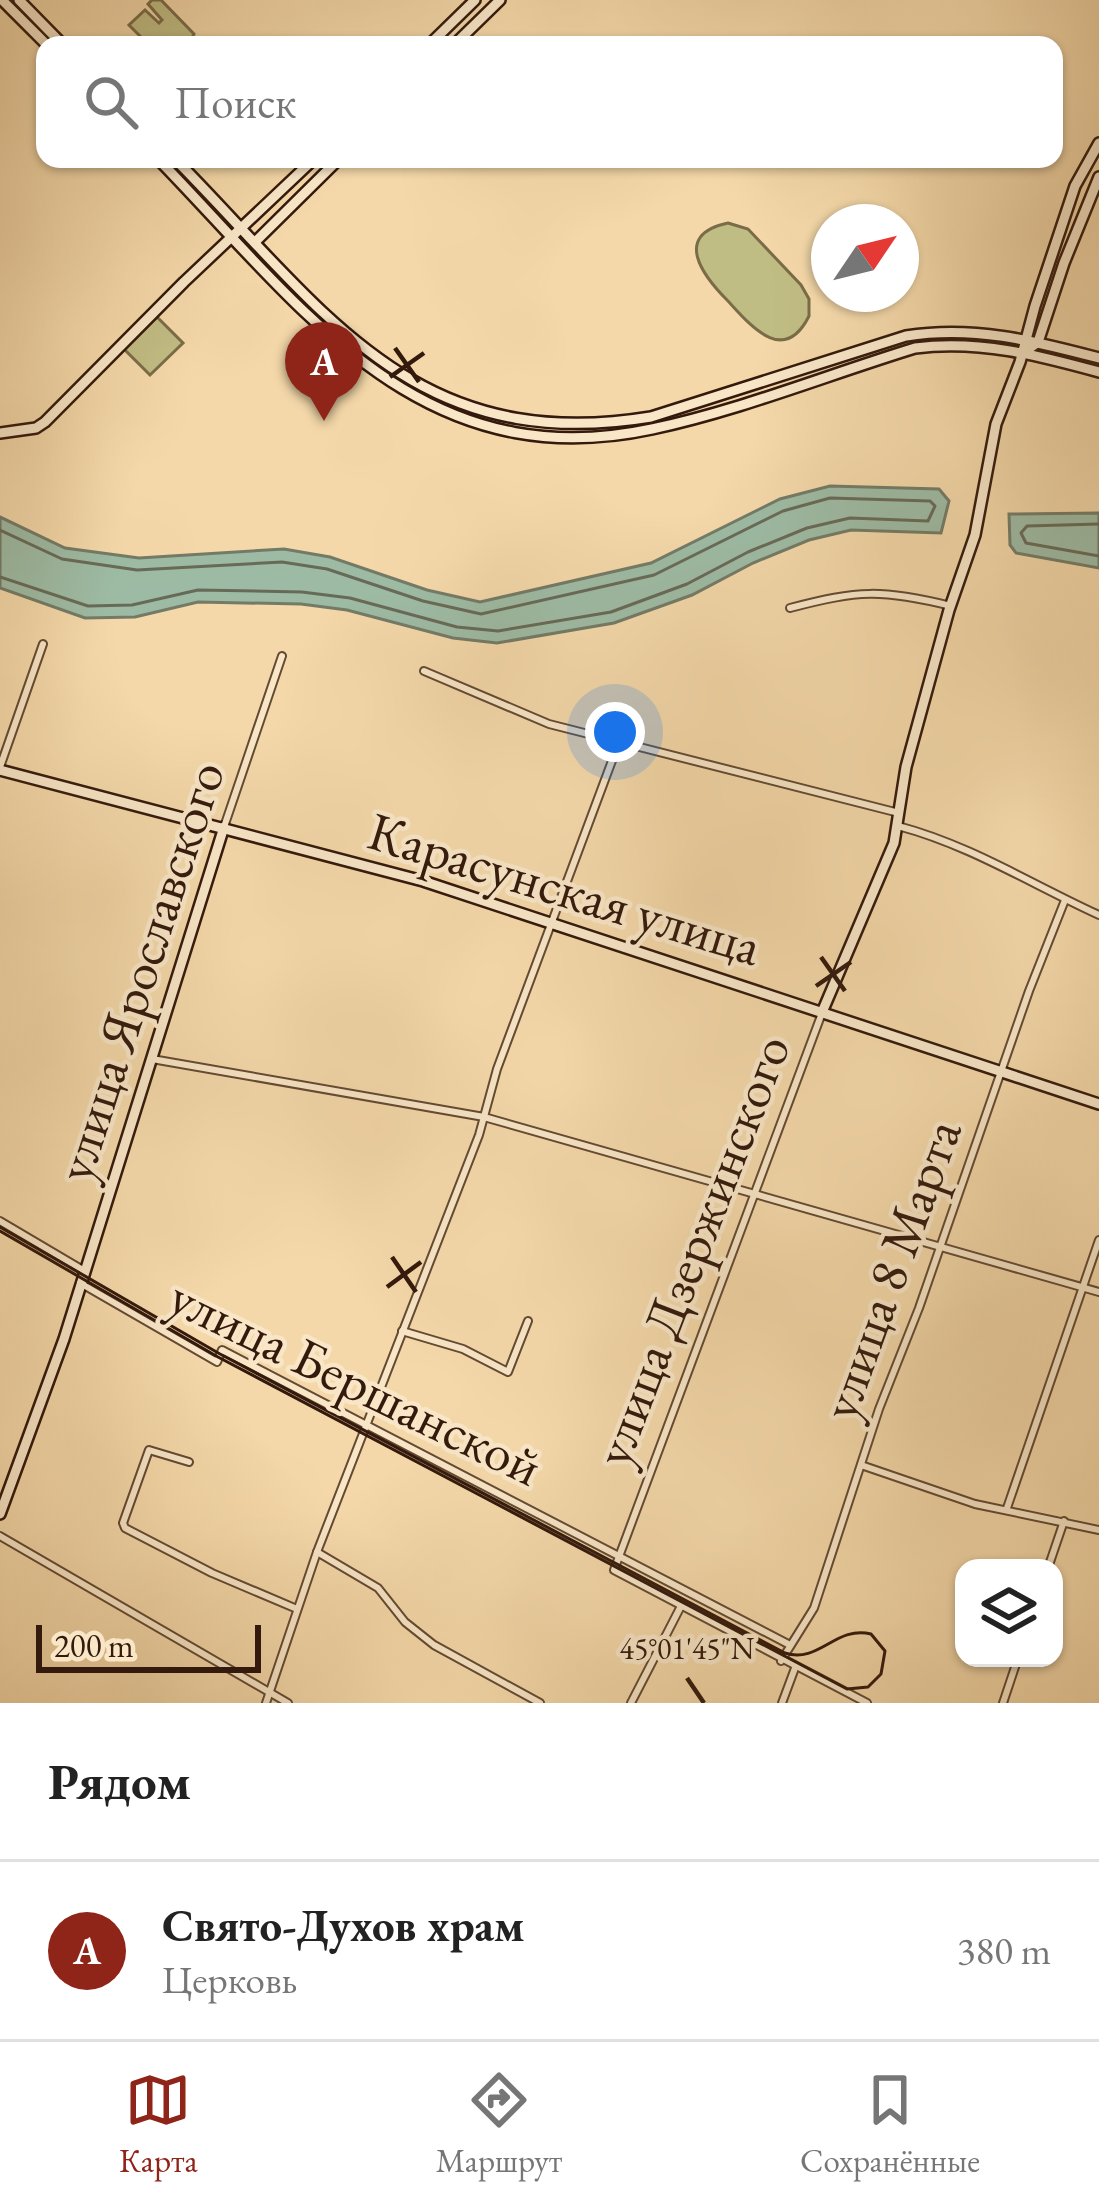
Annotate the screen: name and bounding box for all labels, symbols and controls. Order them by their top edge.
search box [36,36,1063,168]
icon: search [78,69,144,135]
text: Поиск [174,73,296,131]
north arrow [811,204,919,312]
pin: A [285,322,363,421]
your location [585,702,645,762]
street label: улица Ярославского [38,752,240,1190]
street label: Карасунская улица [360,795,770,981]
street label: улица Дзержинского [577,1024,805,1476]
street label: улица 8 Марта [803,1109,977,1429]
street label: улица Бершанской [158,1261,554,1501]
map controls [955,1559,1063,1667]
button: layers [955,1559,1063,1667]
scale bar [36,1619,261,1672]
text: 200 m [54,1624,134,1667]
text: 45°01'45"N [620,1629,755,1668]
text: Рядом [48,1748,191,1814]
text: Свято-Духов храм [162,1896,524,1954]
text: A [73,1925,101,1976]
text: 380 m [957,1925,1051,1976]
text: Церковь [162,1954,297,2005]
tab: Карта [119,2067,198,2182]
tab: Маршрут [436,2067,562,2182]
tab: Сохранённые [800,2067,980,2182]

